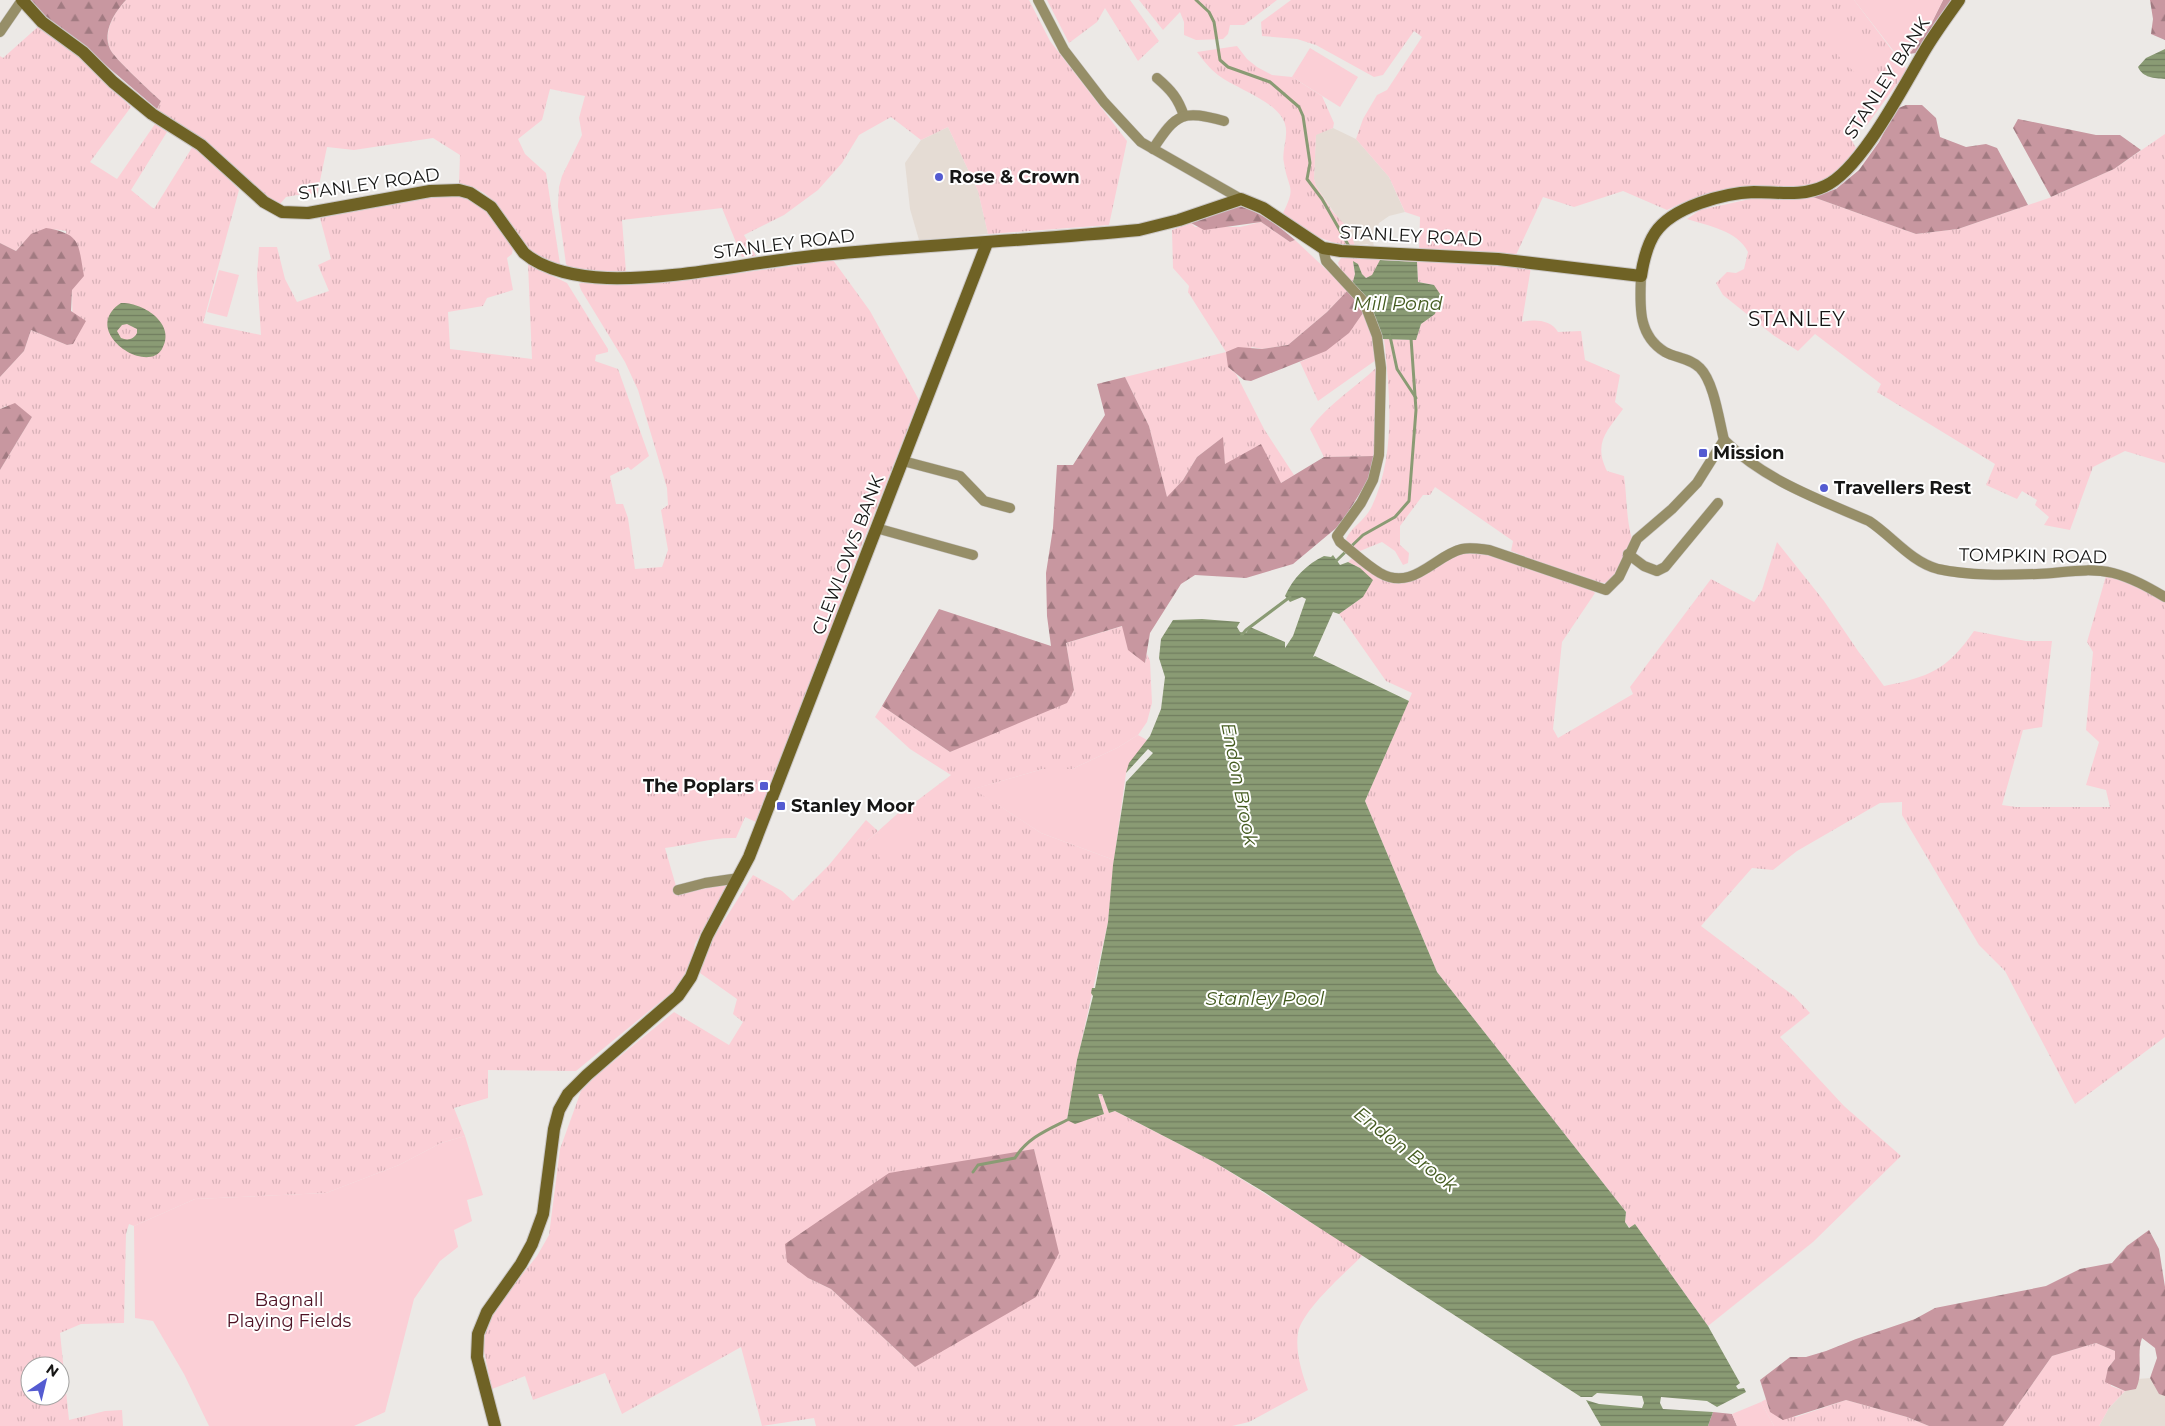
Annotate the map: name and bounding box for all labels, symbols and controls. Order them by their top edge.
street label: STANLEY BANK [1839,13,1935,143]
street label: STANLEY ROAD [297,163,441,205]
place label: Rose & Crown [949,166,1080,188]
marker: Rose & Crown [933,171,945,183]
street label: STANLEY ROAD [1339,221,1483,251]
street label: STANLEY ROAD [712,224,856,264]
water label: Mill Pond [1353,292,1443,315]
district label: STANLEY [1748,307,1846,331]
place label: Mission [1713,442,1784,464]
marker: Mission [1697,447,1709,459]
street label: CLEWLOWS BANK [807,472,889,638]
place label: Travellers Rest [1834,477,1971,499]
marker: Travellers Rest [1818,482,1830,494]
street label: TOMPKIN ROAD [1959,544,2107,568]
water label: Endon Brook [1216,721,1263,848]
place label: The Poplars [643,775,754,797]
marker: The Poplars [758,780,770,792]
place label: Stanley Moor [791,795,915,817]
marker: Stanley Moor [775,800,787,812]
water label: Stanley Pool [1206,987,1325,1010]
water label: Endon Brook [1349,1102,1463,1197]
park label: Bagnall Playing Fields [227,1289,352,1332]
north arrow [20,1356,70,1406]
text: N [43,1360,62,1381]

